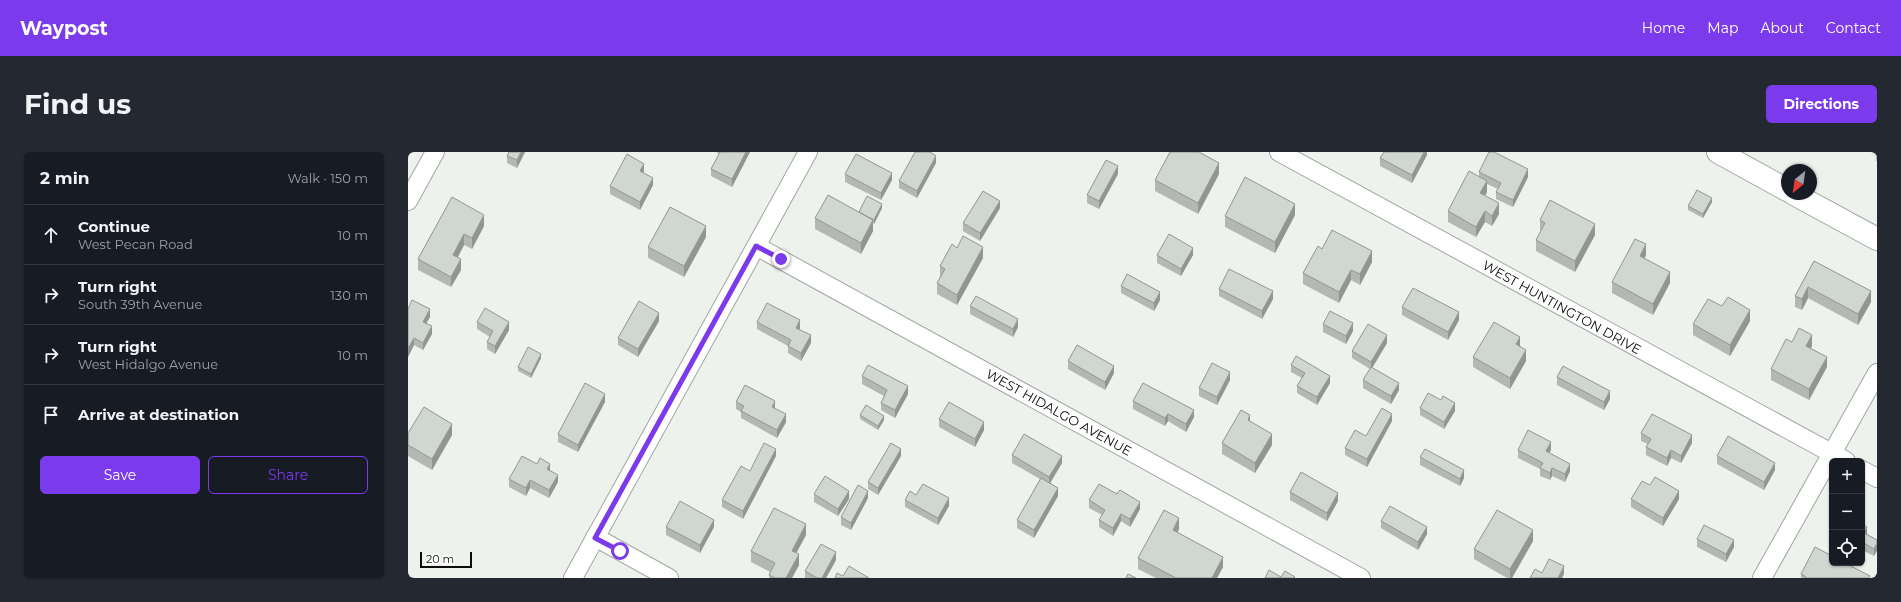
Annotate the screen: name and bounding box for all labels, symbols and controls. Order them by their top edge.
text: Waypost [20,17,108,40]
text: Home [1642,19,1685,37]
text: Map [1707,19,1738,37]
text: About [1760,19,1804,37]
text: Contact [1826,19,1881,37]
button: Directions [1766,85,1877,123]
text: Find us [24,87,131,121]
north arrow [1781,164,1817,200]
text: 2 min [40,168,90,188]
text: Walk · 150 m [287,170,368,186]
text: Continue [78,217,150,236]
icon: ahead [40,224,62,246]
text: 10 m [338,227,368,243]
text: West Pecan Road [78,236,193,252]
route end [772,250,790,268]
street label: WEST HUNTINGTON DRIVE [1480,257,1644,357]
text: Turn right [78,277,157,296]
icon: right [40,284,62,306]
text: 130 m [330,287,368,303]
text: South 39th Avenue [78,296,202,312]
text: Turn right [78,337,157,356]
icon: right [40,344,62,366]
text: 10 m [338,347,368,363]
text: West Hidalgo Avenue [78,356,218,372]
street label: WEST HIDALGO AVENUE [983,365,1135,459]
icon: arrive [40,404,62,426]
text: Arrive at destination [78,405,239,424]
button: Save [40,456,200,494]
button: Share [208,456,368,494]
map controls [1829,458,1865,566]
button: + [1829,458,1865,494]
button: − [1829,494,1865,530]
button: locate [1829,530,1865,566]
route start [611,542,629,560]
scale bar [420,550,472,569]
text: 20 m [426,552,454,566]

